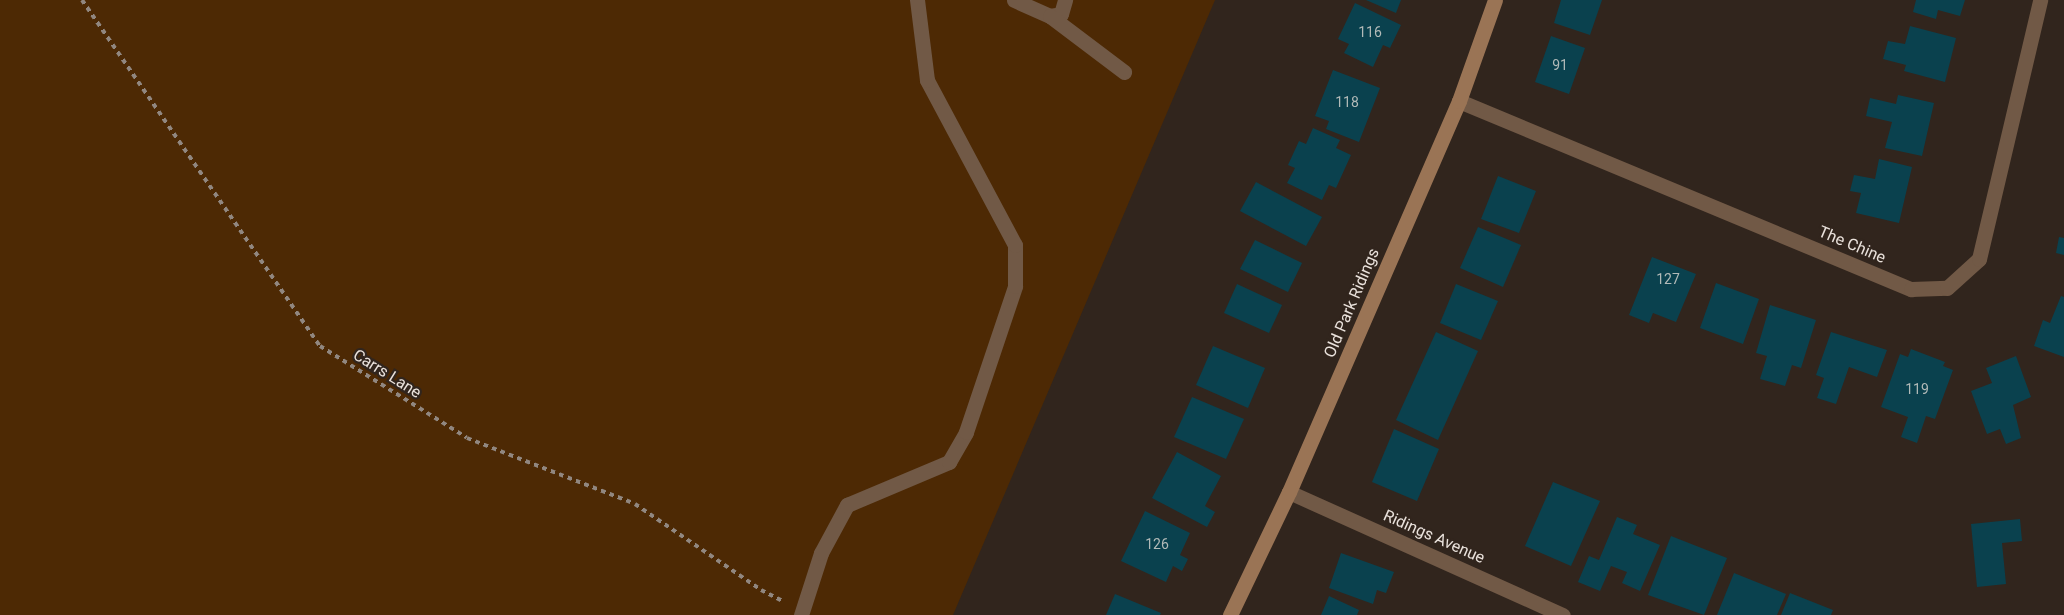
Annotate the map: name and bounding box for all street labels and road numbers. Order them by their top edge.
street label: The Chine [1815,222,1889,268]
street label: Old Park Ridings [1320,245,1384,361]
street label: Carrs Lane [349,346,425,402]
street label: Ridings Avenue [1380,506,1488,568]

